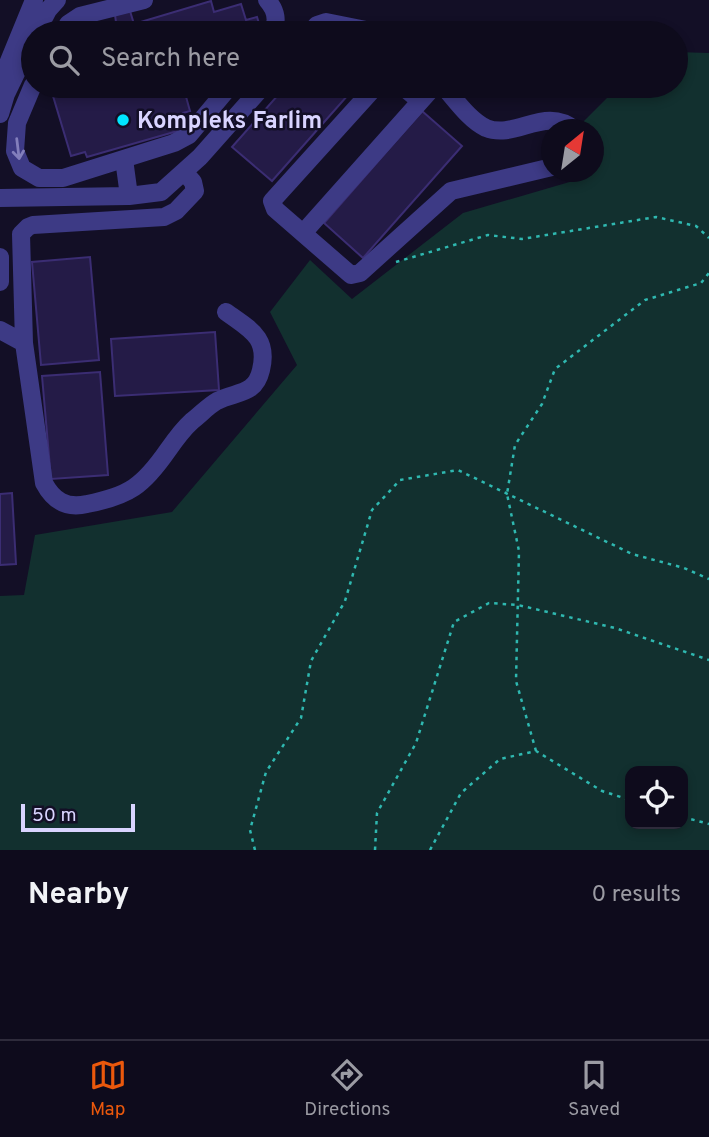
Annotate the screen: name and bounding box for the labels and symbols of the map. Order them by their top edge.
place label: Kompleks Farlim [137,107,322,137]
marker: Kompleks Farlim [115,112,131,128]
north arrow [541,119,604,182]
one-way arrow [11,137,24,160]
scale bar [21,801,135,833]

